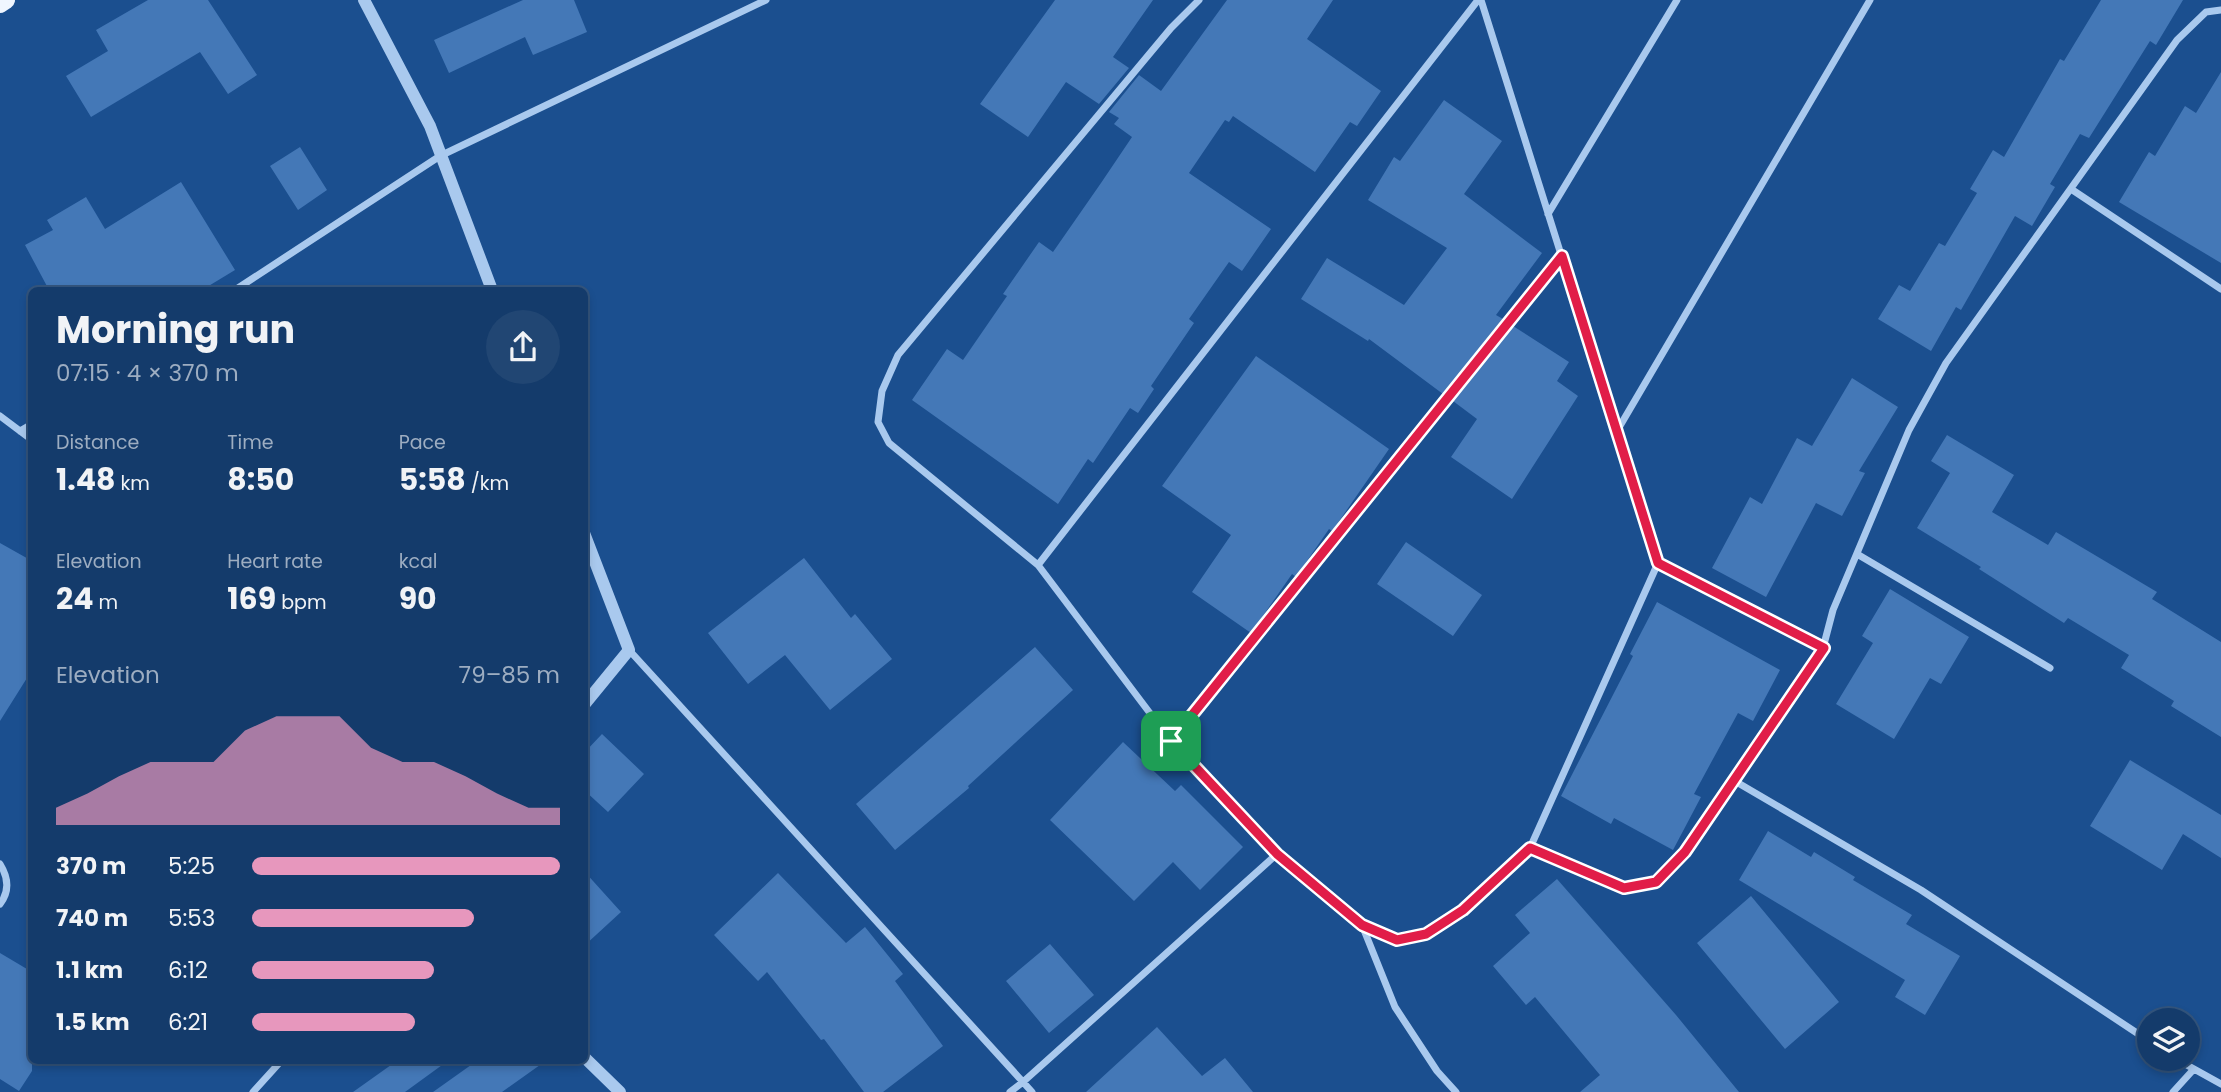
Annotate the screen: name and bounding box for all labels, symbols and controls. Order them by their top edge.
text: Morning run [56,303,295,356]
button: share [486,310,560,384]
text: 07:15 · 4 × 370 m [56,357,239,389]
text: Distance [56,429,139,456]
text: Time [227,429,274,456]
text: Pace [399,429,446,456]
text: 1.48 [56,458,116,501]
text: 8:50 [227,458,294,501]
text: 5:58 [399,458,466,501]
text: km [116,470,150,497]
text: /km [466,470,509,497]
text: Elevation [56,548,142,575]
text: Heart rate [227,548,323,575]
text: kcal [399,548,438,575]
text: 24 [56,577,93,620]
text: 169 [227,577,276,620]
text: 90 [399,577,437,620]
text: m [93,589,118,616]
text: bpm [276,589,327,616]
text: Elevation [56,659,160,691]
text: 79–85 m [459,659,560,691]
pin [1141,711,1201,771]
icon: arrive [1152,722,1190,760]
text: 370 m [56,850,126,882]
text: 5:25 [168,850,215,882]
text: 740 m [56,902,128,934]
text: 5:53 [168,902,215,934]
text: 1.1 km [56,954,123,986]
text: 6:12 [168,954,208,986]
text: 1.5 km [56,1006,130,1038]
text: 6:21 [168,1006,208,1038]
map controls [2137,1008,2200,1071]
button: layers [2137,1008,2200,1071]

